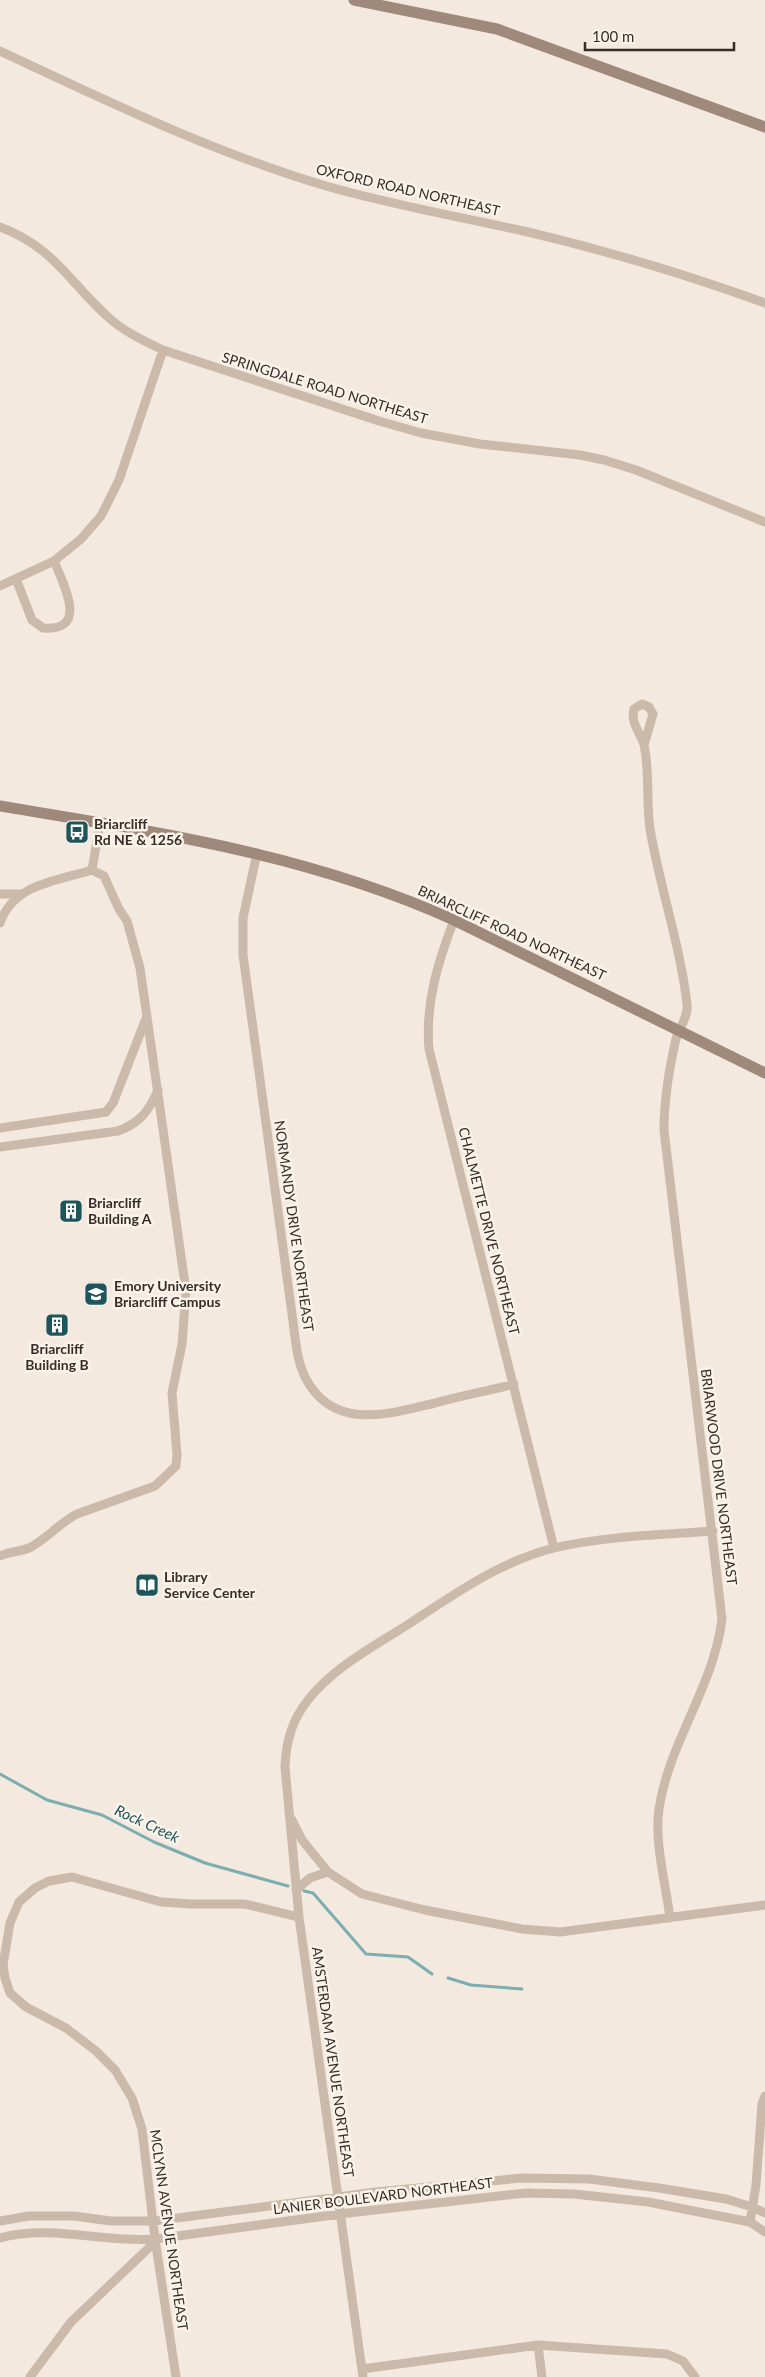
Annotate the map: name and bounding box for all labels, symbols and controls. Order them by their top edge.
scale bar [585,20,734,52]
text: 100 m [592,27,634,45]
street label: OXFORD ROAD NORTHEAST [315,160,502,219]
street label: SPRINGDALE ROAD NORTHEAST [220,348,431,427]
place label: Briarcliff Rd NE & 1256 [94,815,182,848]
bus stop icon: Briarcliff Rd NE & 1256 [64,819,90,845]
street label: BRIARCLIFF ROAD NORTHEAST [415,881,610,984]
street label: NORMANDY DRIVE NORTHEAST [271,1119,318,1333]
street label: CHALMETTE DRIVE NORTHEAST [455,1125,524,1337]
place label: Briarcliff Building A [88,1194,152,1227]
building icon: Briarcliff Building A [58,1198,84,1224]
place label: Emory University Briarcliff Campus [114,1277,222,1310]
school or university icon: Emory University Briarcliff Campus [83,1281,109,1307]
building icon: Briarcliff Building B [44,1312,70,1338]
place label: Briarcliff Building B [25,1340,89,1373]
street label: BRIARWOOD DRIVE NORTHEAST [698,1368,741,1587]
place label: Library Service Center [164,1568,256,1601]
library icon: Library Service Center [134,1572,160,1598]
water label: Rock Creek [112,1800,183,1846]
street label: AMSTERDAM AVENUE NORTHEAST [309,1945,358,2179]
street label: MCLYNN AVENUE NORTHEAST [147,2128,192,2332]
street label: LANIER BOULEVARD NORTHEAST [272,2173,495,2217]

